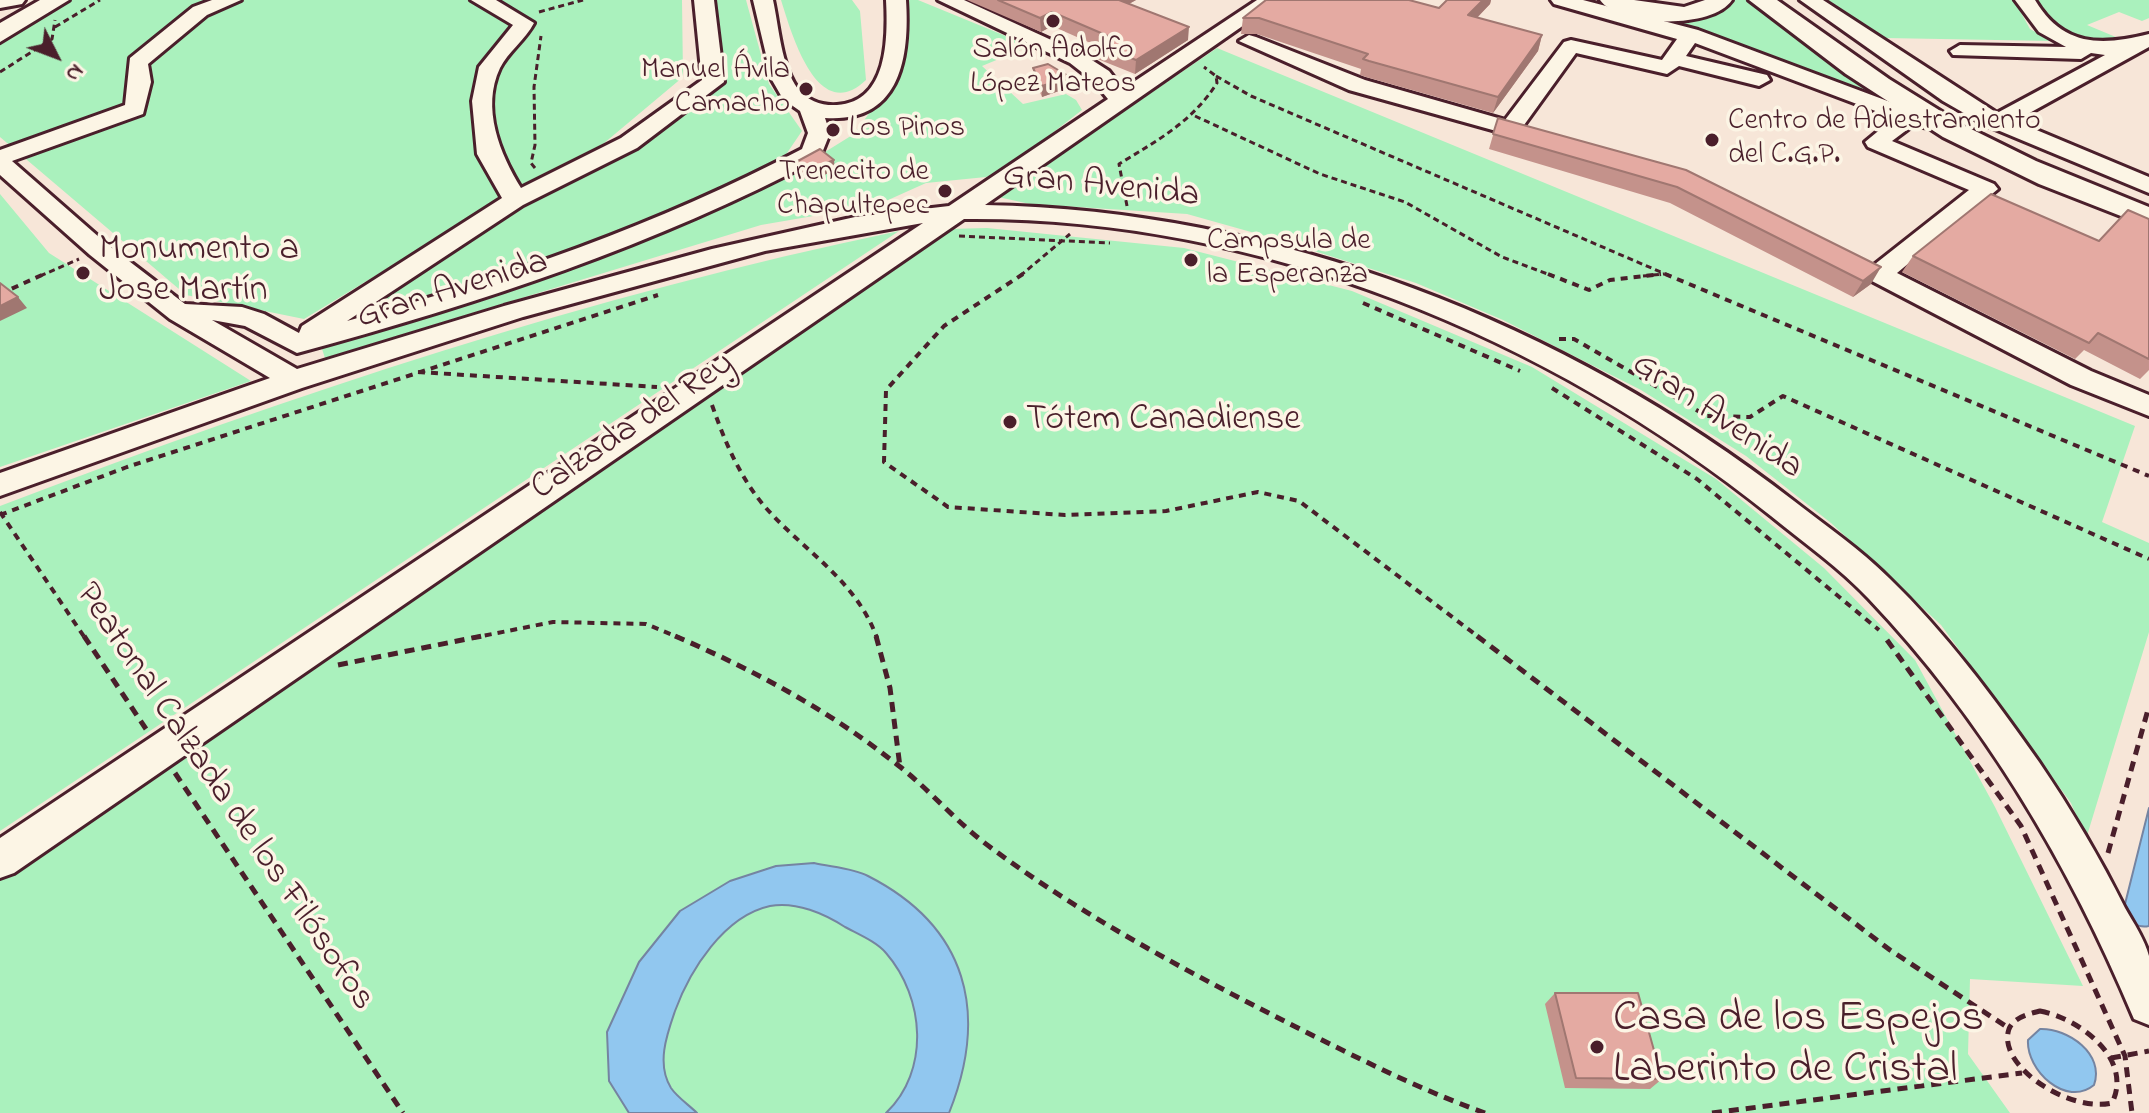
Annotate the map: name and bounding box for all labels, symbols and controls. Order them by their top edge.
marker: Salón Adolfo López Mateos [1044,12,1062,30]
north arrow [16,16,96,96]
place label: Salón Adolfo López Mateos [970,34,1136,104]
place label: Manuel Ávila Camacho [641,54,790,124]
text: N [57,56,91,88]
marker: Manuel Ávila Camacho [797,80,815,98]
place label: Centro de Adiestramiento del C.G.P. [1728,105,2041,176]
place label: Los Pinos [849,112,965,148]
marker: Los Pinos [824,121,842,139]
marker: Centro de Adiestramiento del C.G.P. [1703,131,1721,149]
place label: Trenecito de Chapultepec [777,156,929,226]
street label: Gran Avenida [1001,156,1201,220]
marker: Trenecito de Chapultepec [936,182,954,200]
place label: Campsula de la Esperanza [1207,225,1371,296]
place label: Monumento a Jose Martín [99,230,299,315]
street label: Gran Avenida [352,243,554,341]
marker: Campsula de la Esperanza [1182,251,1200,269]
marker: Monumento a Jose Martín [74,264,92,282]
street label: Calzada del Rey [524,344,744,512]
street label: Gran Avenida [1622,345,1810,491]
place label: Tótem Canadiense [1026,400,1300,444]
marker: Tótem Canadiense [1001,413,1019,431]
street label: Peatonal Calzada de los Filósofos [64,576,382,1020]
place label: Casa de los Espejos Laberinto de Cristal [1613,996,1984,1099]
marker: Casa de los Espejos Laberinto de Cristal [1588,1038,1606,1056]

